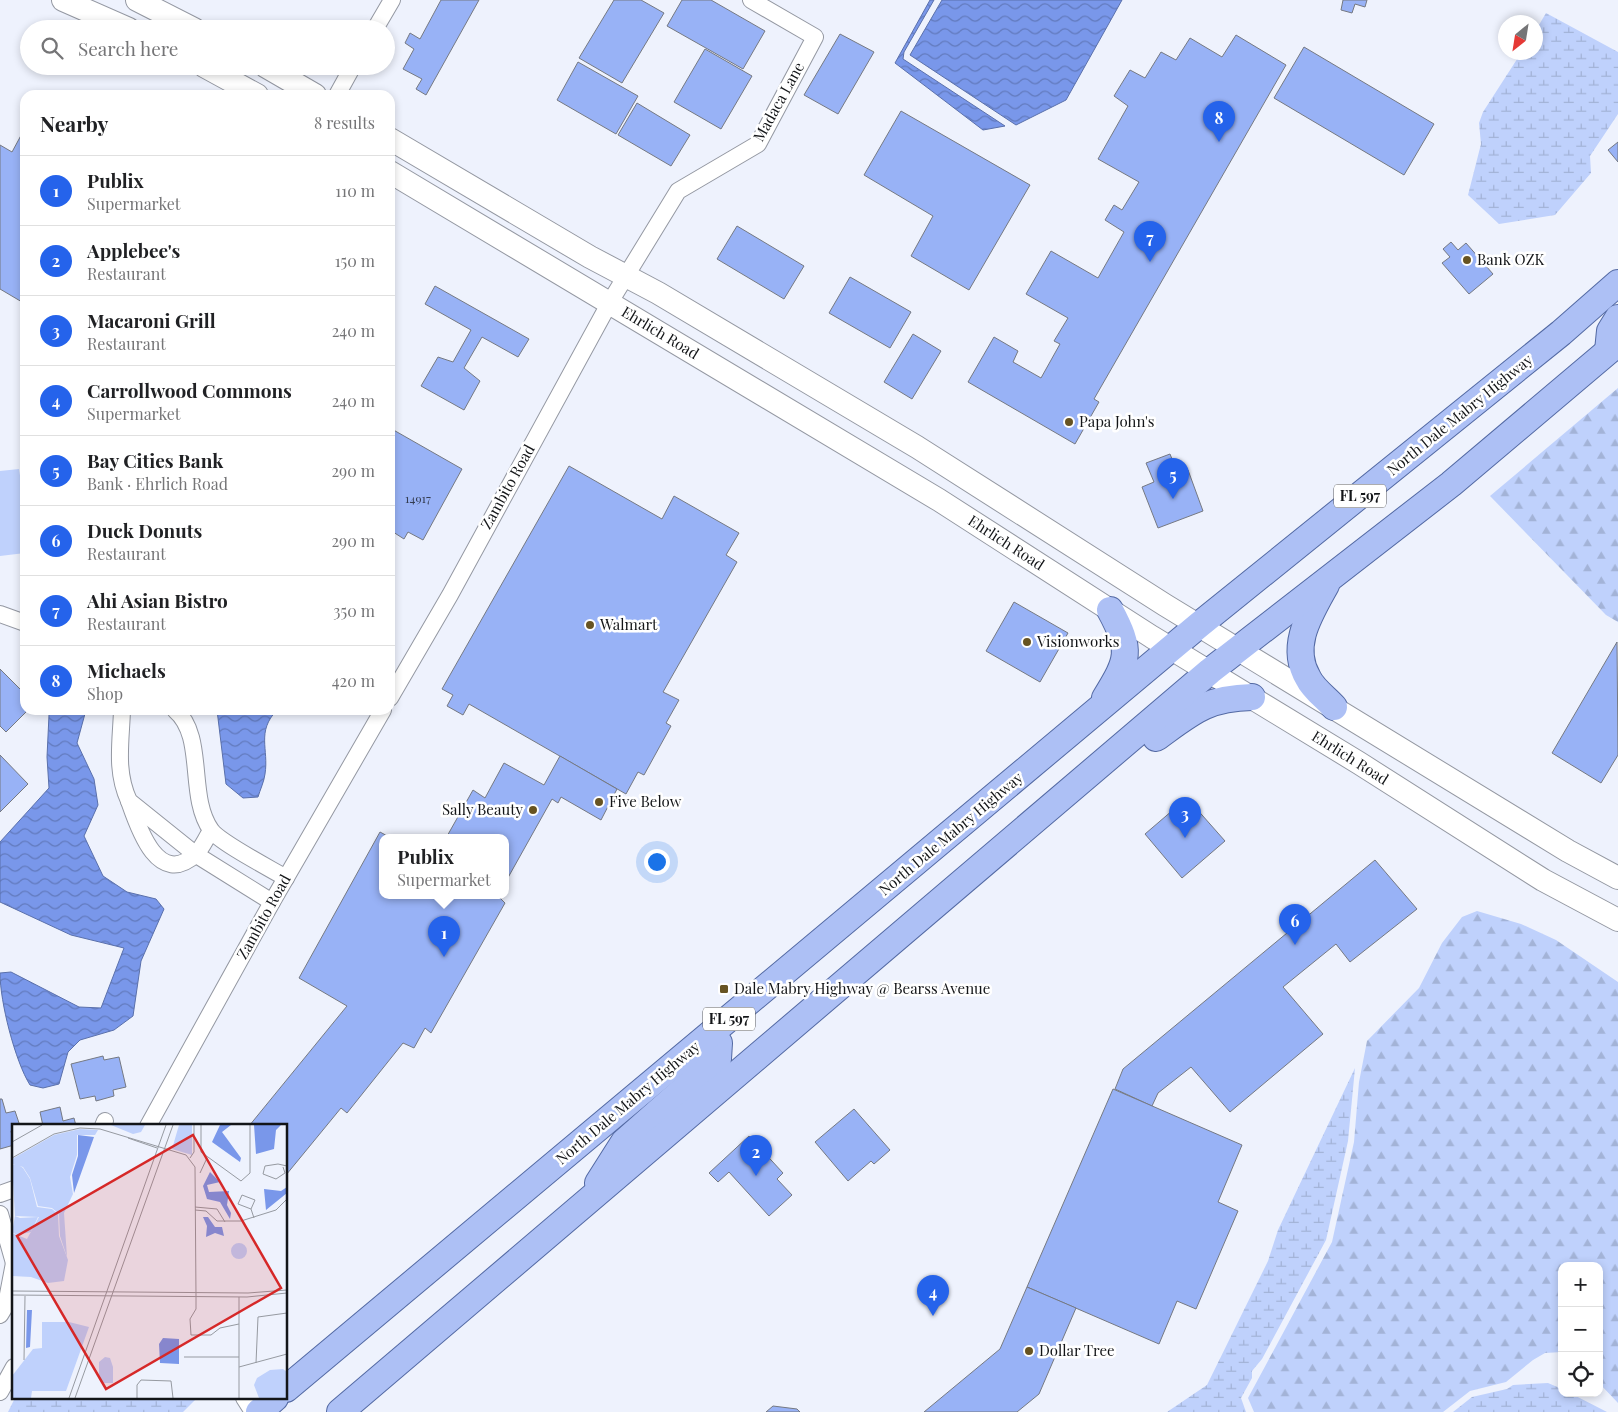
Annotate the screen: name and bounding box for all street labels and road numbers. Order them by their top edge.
street label: Madaca Lane [748,58,808,145]
street label: Ehrlich Road [618,301,703,363]
street label: North Dale Mabry Highway [1382,349,1537,479]
street label: Zambito Road [476,440,539,532]
road number: FL 597 [1334,484,1386,508]
street label: Ehrlich Road [965,510,1049,574]
street label: Ehrlich Road [1308,726,1393,789]
street label: North Dale Mabry Highway [874,767,1027,899]
street label: Zambito Road [232,870,295,962]
road number: FL 597 [703,1008,755,1030]
street label: North Dale Mabry Highway [551,1036,704,1168]

